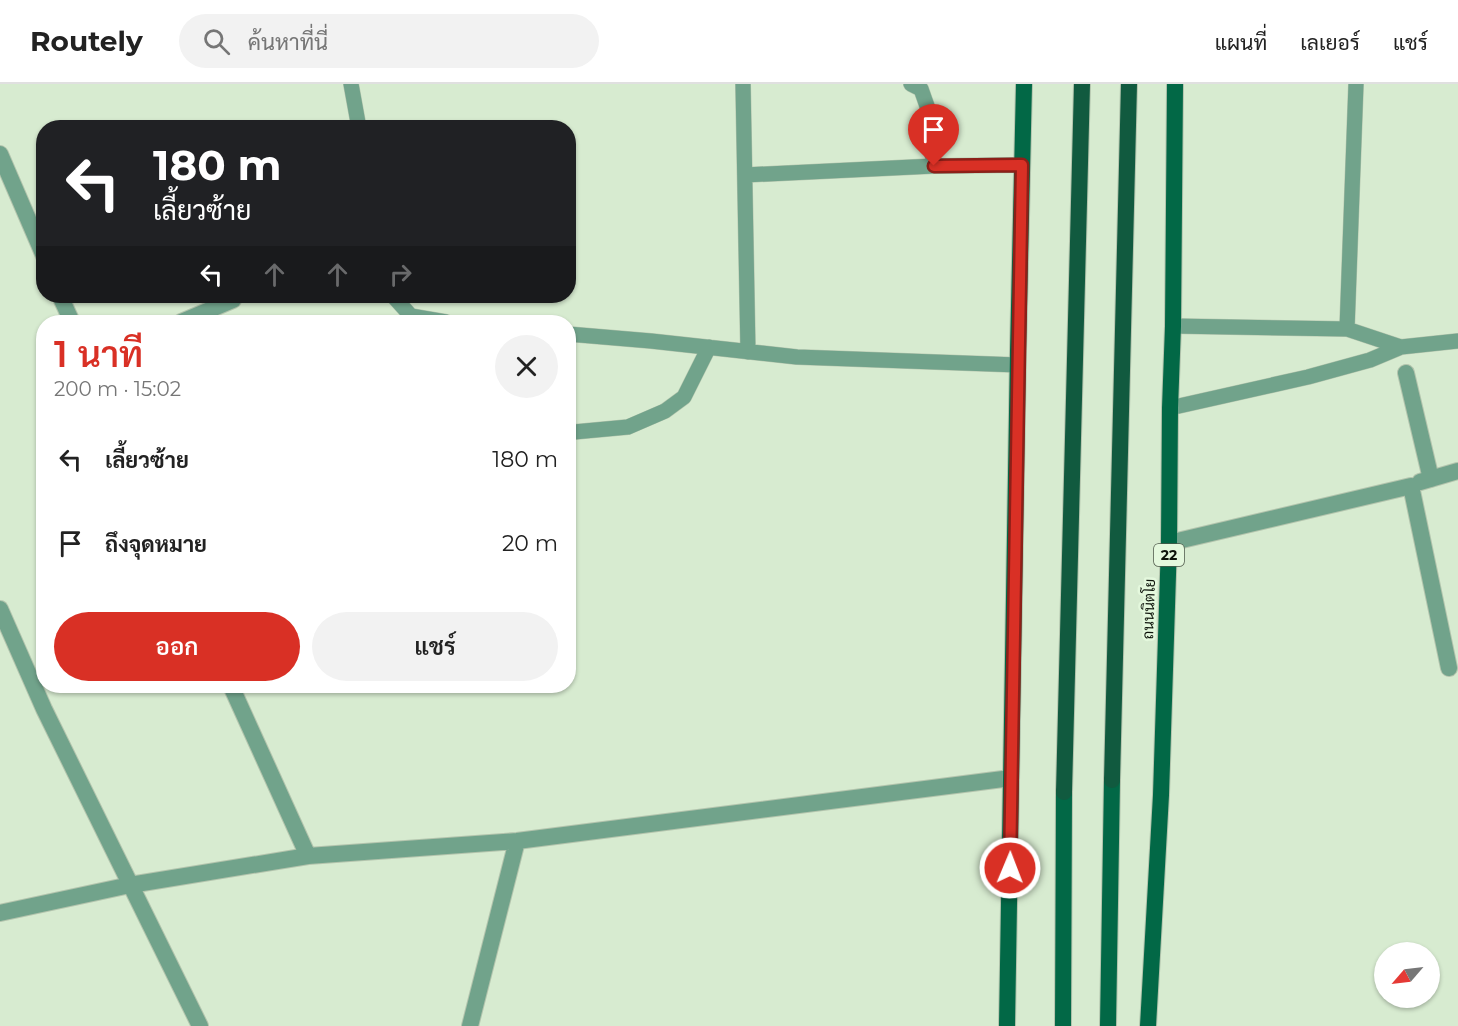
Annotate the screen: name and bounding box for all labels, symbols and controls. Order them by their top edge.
search box [179,14,599,68]
text: Routely [30,24,143,58]
icon: search [200,25,233,58]
text: ค้นหาที่นี่ [248,29,328,56]
text: แผนที่ [1215,30,1267,55]
text: เลเยอร์ [1300,30,1360,55]
text: แชร์ [1393,30,1428,55]
pin [908,104,959,166]
icon: arrive [917,113,950,146]
text: 180 m [153,139,282,191]
icon: left [54,144,132,222]
text: เลี้ยวซ้าย [153,194,251,227]
icon: left [195,258,228,291]
icon: ahead [258,258,291,291]
icon: ahead [321,258,354,291]
icon: right [384,258,417,291]
text: 1 นาที [54,332,143,376]
button: close [495,335,558,398]
text: 200 m · 15:02 [54,377,181,401]
icon: left [54,443,87,476]
text: 180 m [492,446,558,473]
text: เลี้ยวซ้าย [105,447,189,474]
icon: arrive [54,527,87,560]
text: 20 m [502,530,558,557]
text: ถึงจุดหมาย [105,531,207,558]
road number: 22 [1154,544,1184,566]
street label: ถนนนิตโย [1138,578,1159,640]
button: ออก [54,612,300,681]
button: แชร์ [312,612,558,681]
position arrow [978,836,1042,900]
north arrow [1374,942,1440,1008]
map controls [1374,942,1440,1008]

